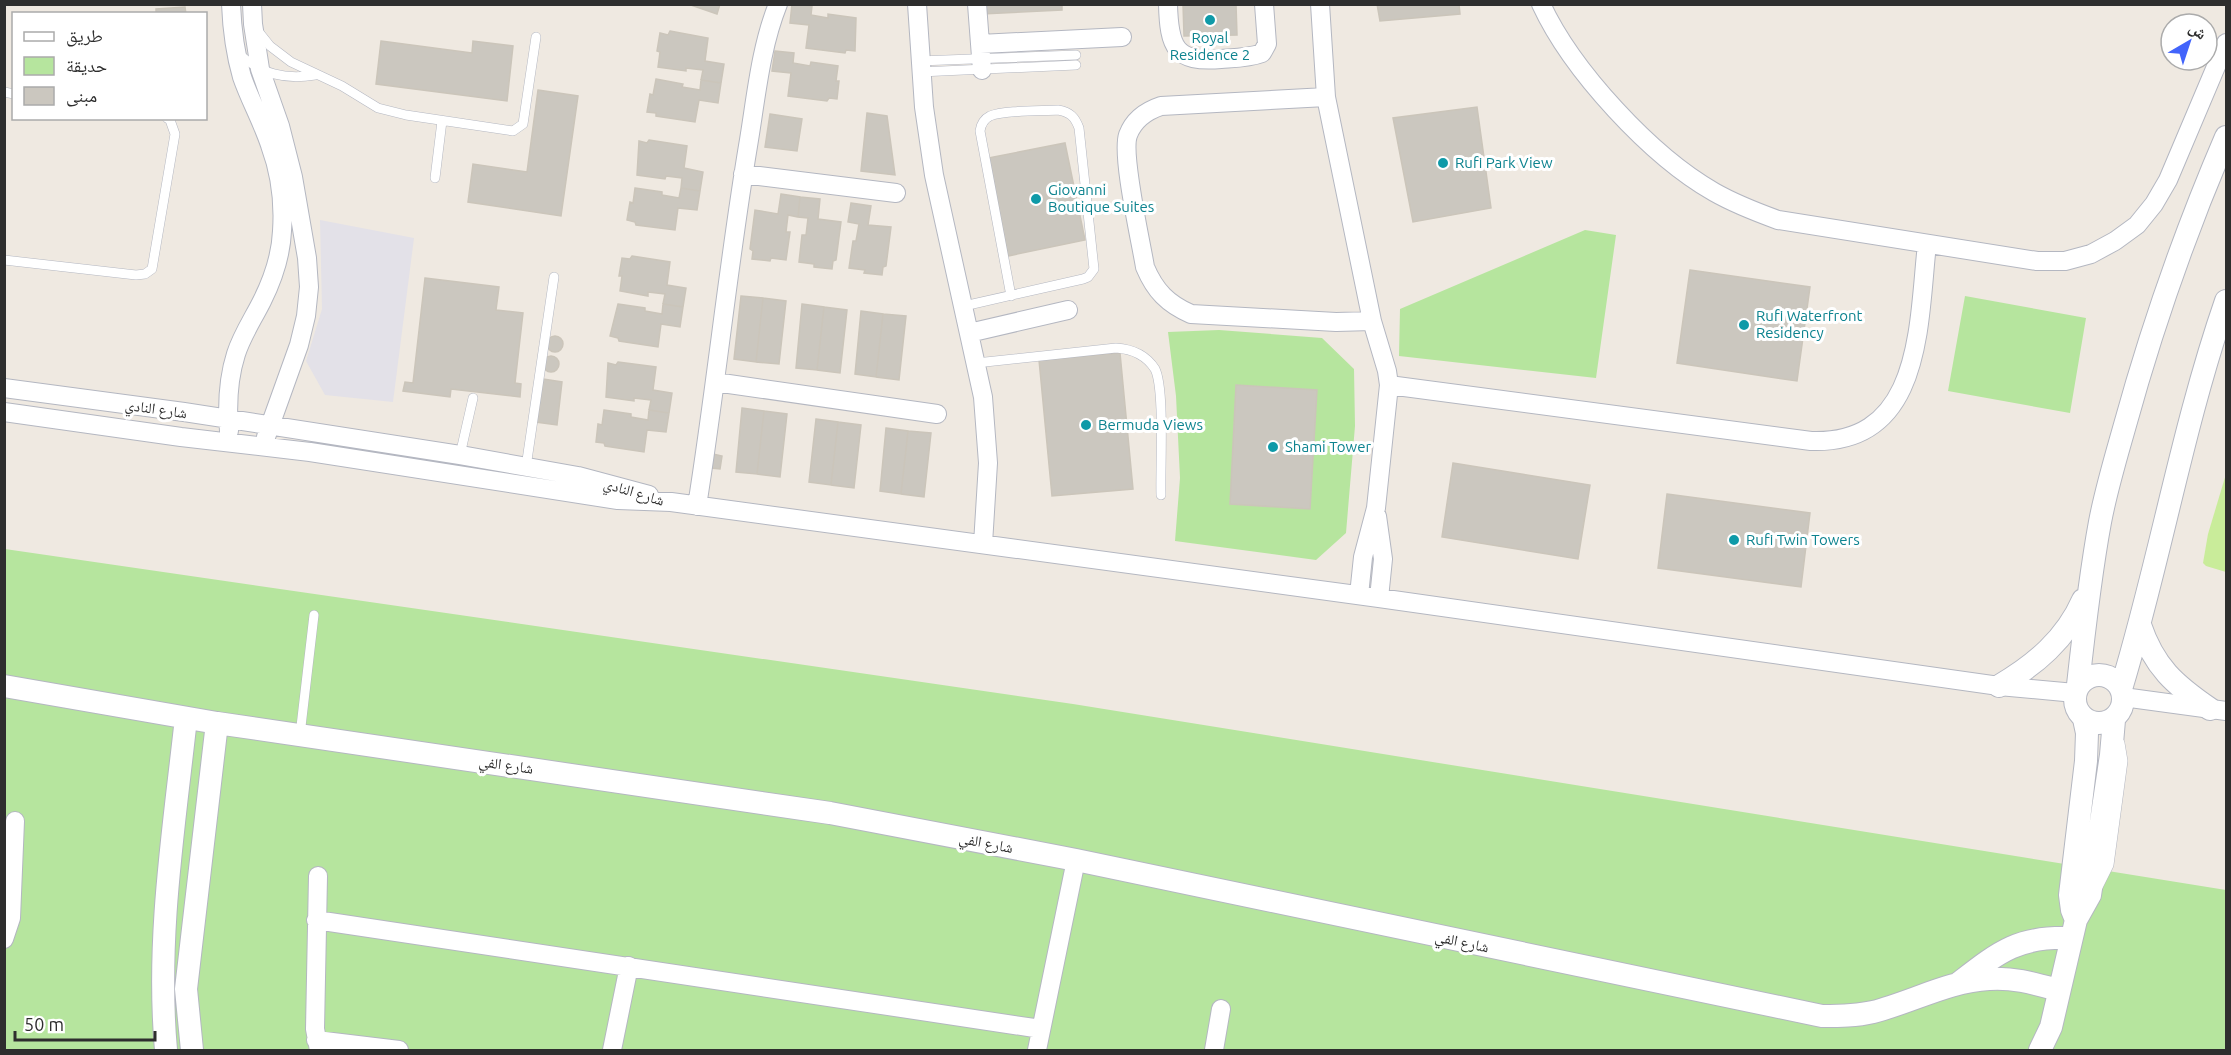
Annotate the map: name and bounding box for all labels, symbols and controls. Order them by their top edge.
legend [12,12,207,120]
north arrow [2159,12,2219,72]
marker: Royal Residence 2 [1203,13,1217,27]
text: ش [2186,18,2211,43]
text: طريق [66,25,103,47]
place label: Royal Residence 2 [1170,29,1250,63]
text: حديقة [66,55,107,76]
text: مبنى [66,85,97,107]
place label: Rufi Park View [1455,154,1553,171]
marker: Rufi Park View [1436,156,1450,170]
place label: Giovanni Boutique Suites [1048,181,1154,215]
marker: Giovanni Boutique Suites [1029,192,1043,206]
place label: Rufi Waterfront Residency [1756,307,1863,341]
marker: Rufi Waterfront Residency [1737,318,1751,332]
street label: شارع النادي [123,396,188,425]
place label: Bermuda Views [1098,416,1203,433]
marker: Bermuda Views [1079,418,1093,432]
place label: Shami Tower [1285,438,1371,455]
marker: Shami Tower [1266,440,1280,454]
street label: شارع النادي [601,474,667,512]
place label: Rufi Twin Towers [1746,531,1860,548]
marker: Rufi Twin Towers [1727,533,1741,547]
street label: شارع الفي [477,752,535,781]
street label: شارع الفي [957,829,1015,860]
street label: شارع الفي [1433,927,1491,959]
scale bar [15,1004,154,1042]
text: 50 m [24,1014,64,1034]

